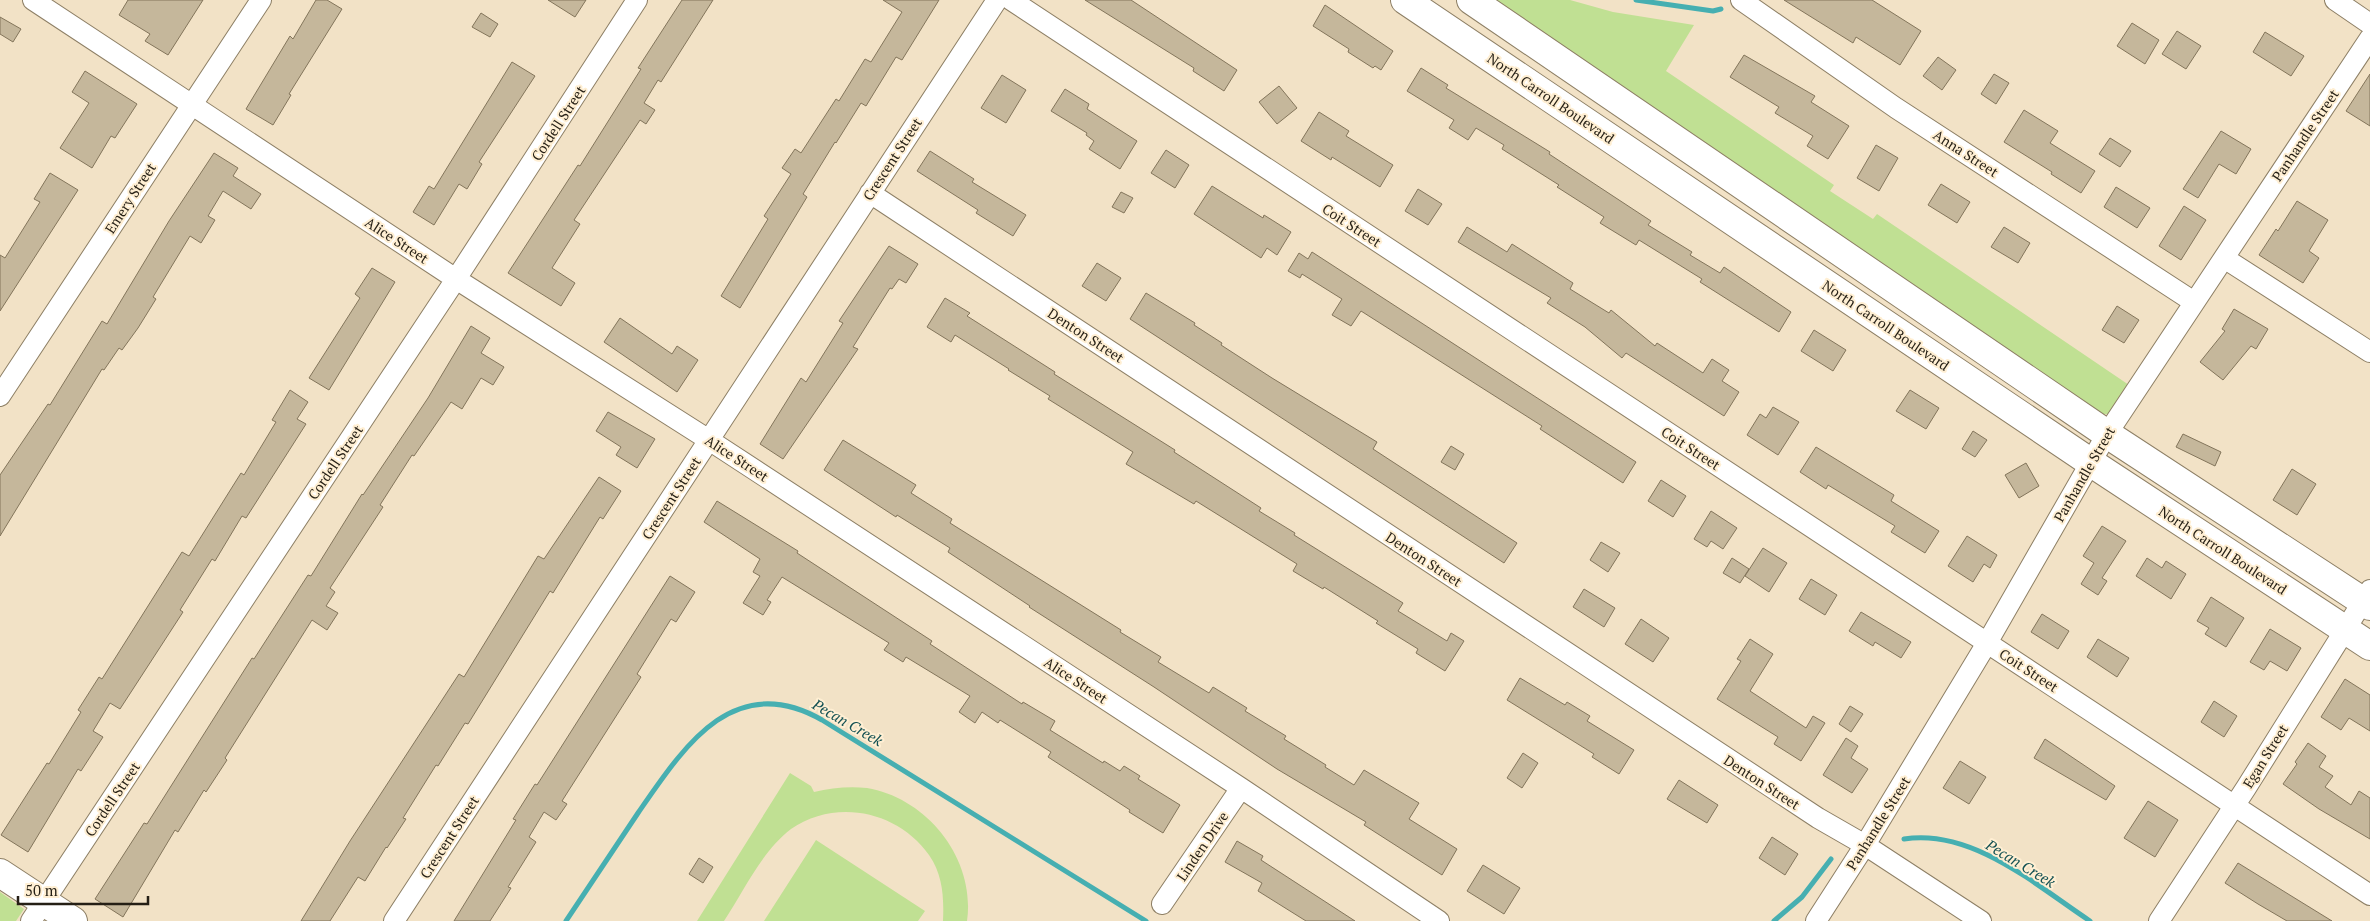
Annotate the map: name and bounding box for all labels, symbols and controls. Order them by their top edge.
street label: North Carroll Boulevard [1484,48,1618,148]
street label: Cordell Street [527,81,590,164]
street label: Panhandle Street [2267,85,2343,185]
street label: Crescent Street [858,113,926,204]
street label: Anna Street [1930,125,2003,182]
street label: Emery Street [100,158,160,237]
street label: Coit Street [1319,199,1386,252]
street label: Alice Street [362,212,433,268]
street label: North Carroll Boulevard [1819,275,1953,375]
street label: Denton Street [1044,303,1128,367]
street label: Cordell Street [303,420,367,503]
street label: Coit Street [1658,422,1725,475]
street label: Panhandle Street [2049,422,2119,525]
street label: Alice Street [702,430,773,486]
street label: Crescent Street [637,452,705,543]
street label: North Carroll Boulevard [2155,501,2291,599]
street label: Denton Street [1382,527,1466,591]
street label: Coit Street [1996,644,2063,697]
street label: Alice Street [1041,652,1112,708]
water label: Pecan Creek [808,693,887,751]
street label: Egan Street [2238,720,2292,791]
street label: Denton Street [1720,750,1804,814]
street label: Cordell Street [80,757,144,840]
street label: Panhandle Street [1842,772,1915,873]
street label: Crescent Street [415,791,483,882]
street label: Linden Drive [1172,807,1232,885]
water label: Pecan Creek [1982,834,2060,892]
scale bar [18,874,148,906]
text: 50 m [25,880,58,900]

